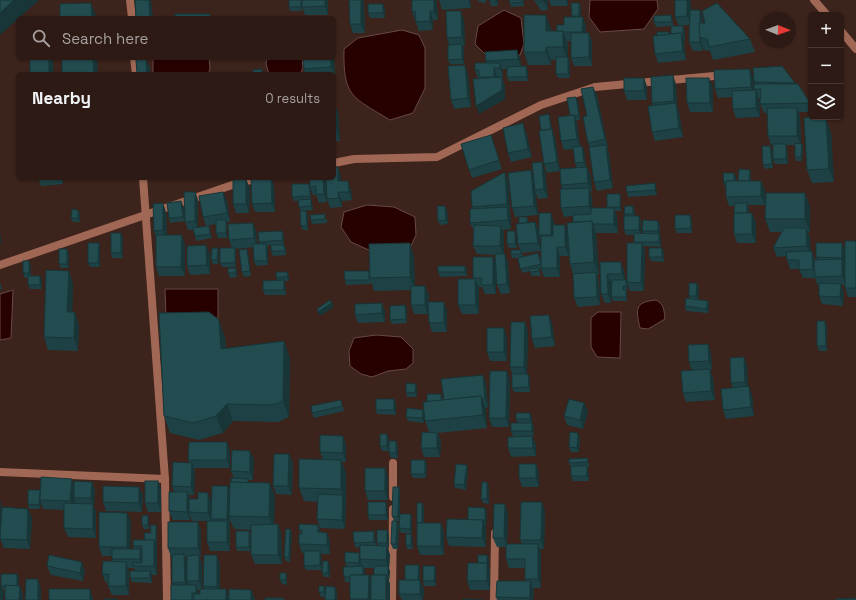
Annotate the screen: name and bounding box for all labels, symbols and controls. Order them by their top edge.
north arrow [760,12,796,48]
map controls [808,12,844,120]
button: + [808,12,844,48]
search box [16,16,336,60]
icon: search [30,27,52,49]
text: Search here [62,29,148,48]
button: − [808,48,844,84]
button: layers [808,84,844,120]
text: Nearby [32,87,91,109]
text: 0 results [265,90,320,107]

